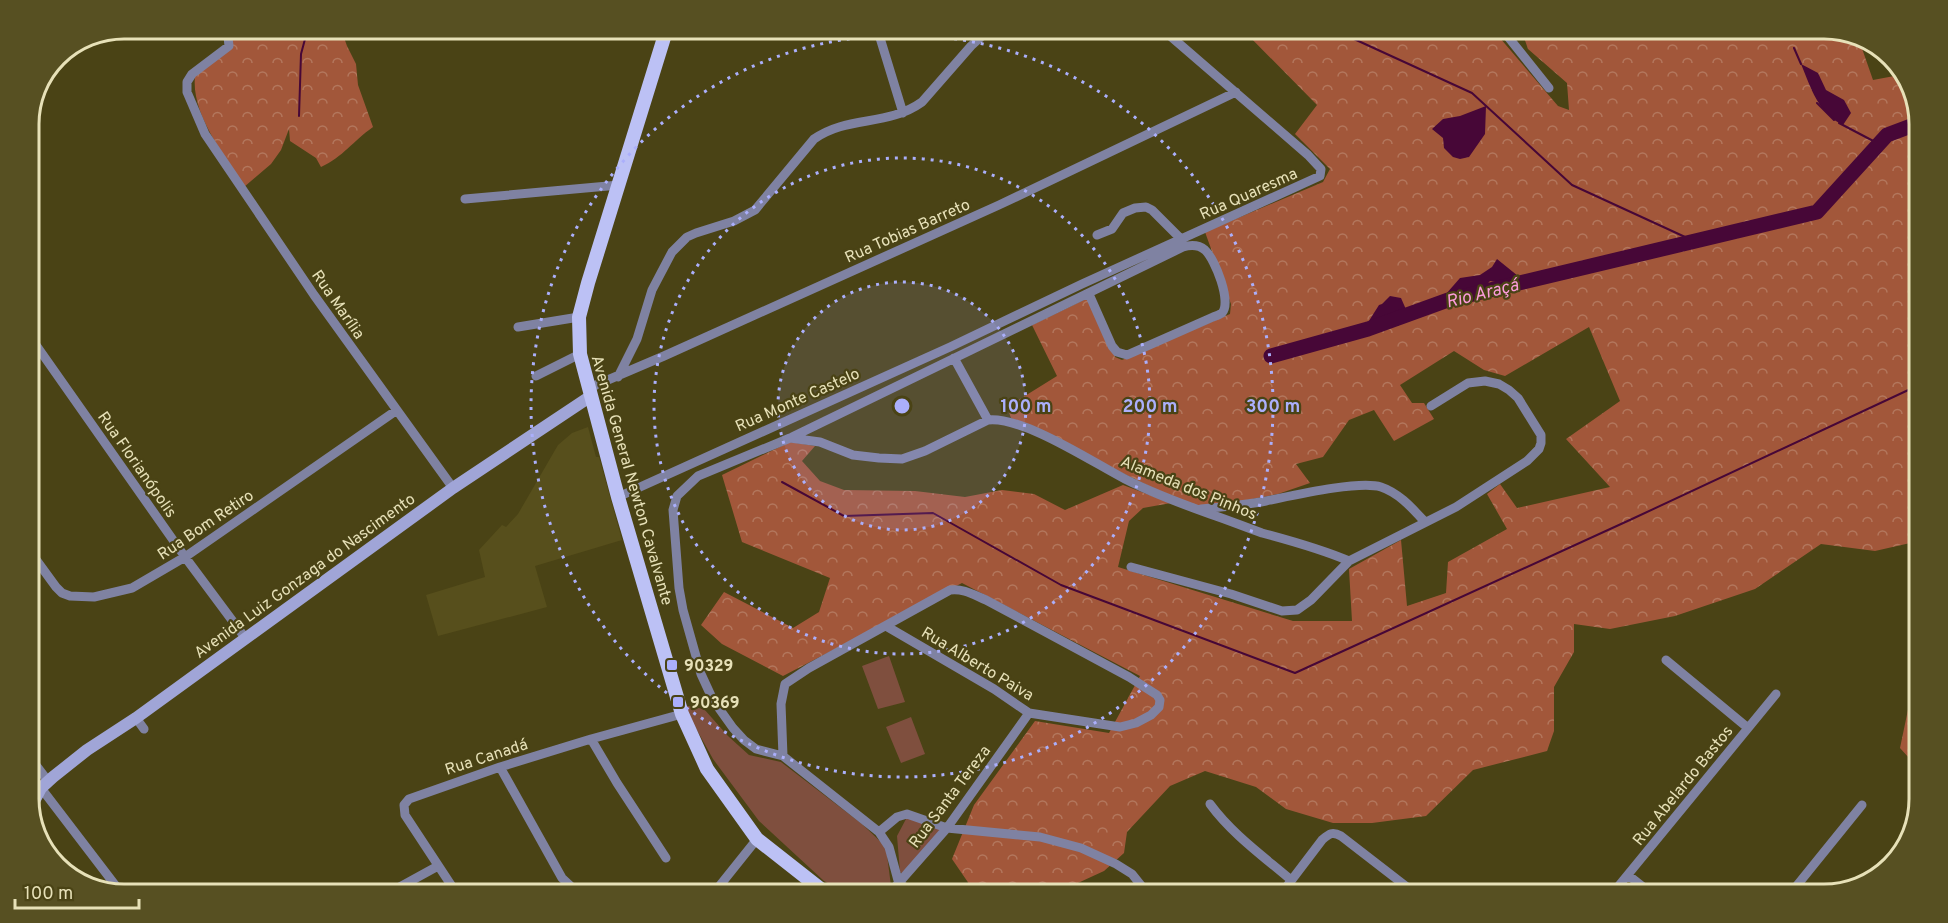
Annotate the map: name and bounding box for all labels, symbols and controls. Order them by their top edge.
street label: Rua Quaresma [1197,164,1301,225]
street label: Rua Tobias Barreto [842,195,974,268]
street label: Rua Marília [306,267,368,344]
water label: Rio Araçá [1444,274,1523,315]
street label: Avenida General Newton Cavalvante [586,353,676,608]
street label: Rua Monte Castelo [732,364,863,437]
centre of rings [892,396,912,416]
text: 100 m [1000,396,1052,419]
text: 200 m [1122,396,1178,419]
text: 300 m [1246,396,1300,419]
street label: Rua Florianópolis [92,408,180,522]
street label: Alameda dos Pinhos [1117,452,1259,525]
street label: Rua Bom Retiro [154,486,258,565]
street label: Avenida Luiz Gonzaga do Nascimento [191,490,420,664]
street label: Rua Alberto Paiva [917,623,1037,706]
place label: 90329 [684,657,733,677]
marker: 90329 [665,658,679,672]
place label: 90369 [690,694,740,714]
marker: 90369 [671,695,685,709]
street label: Rua Abelardo Bastos [1629,722,1738,850]
street label: Rua Canadá [443,735,531,781]
street label: Rua Santa Tereza [905,742,996,853]
scale bar [15,872,140,910]
text: 100 m [24,883,73,906]

